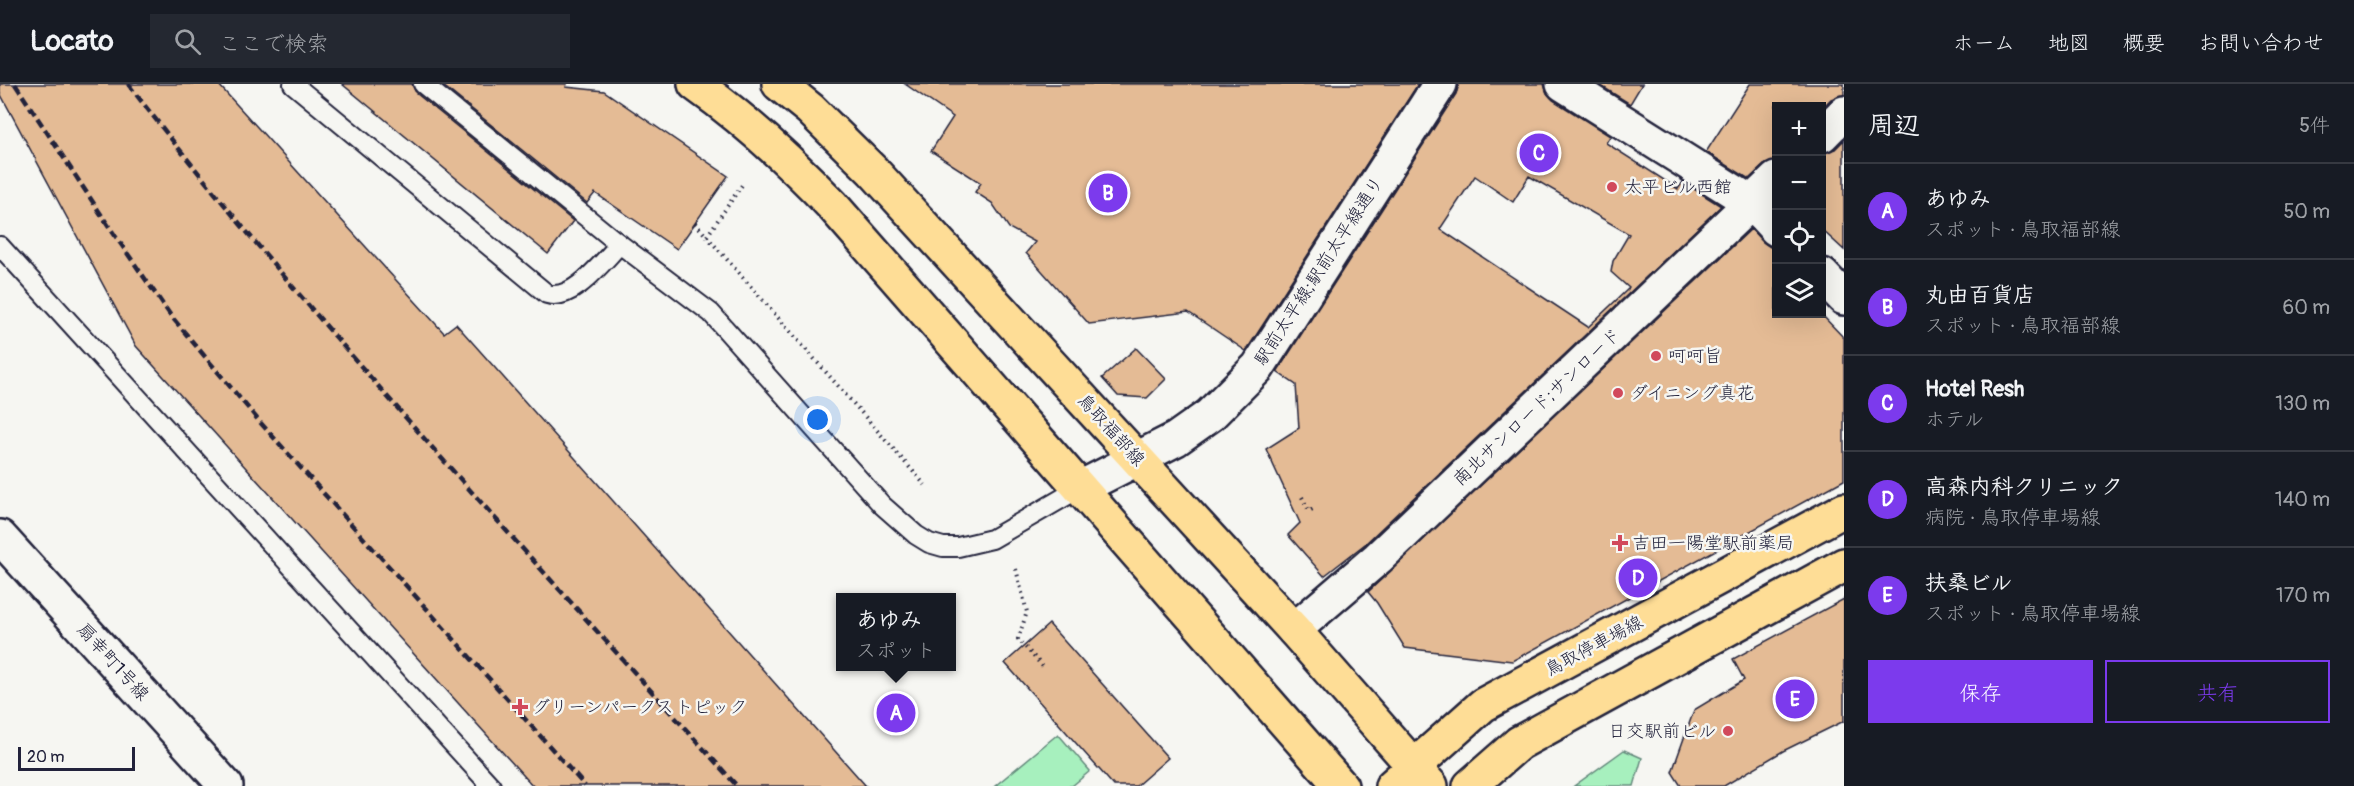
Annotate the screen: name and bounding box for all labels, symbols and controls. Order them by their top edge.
search box [150,14,570,68]
text: Locato [30,24,114,59]
icon: search [171,25,204,58]
text: ここで検索 [219,30,329,58]
text: ホーム [1953,30,2015,57]
text: 地図 [2048,30,2090,57]
text: 概要 [2123,30,2165,57]
text: お問い合わせ [2198,30,2324,57]
map controls [1772,102,1826,318]
button: + [1772,102,1826,156]
text: 周辺 [1868,110,1920,142]
text: 5件 [2299,113,2330,138]
pin: C [1520,130,1558,176]
button: − [1772,156,1826,210]
pin: B [1088,170,1128,216]
street label: 駅前太平線;駅前太平線通り [1249,172,1389,370]
place label: 太平ビル西館 [1624,176,1732,199]
marker: 太平ビル西館 [1605,180,1619,194]
text: あゆみ [1925,185,1991,213]
text: A [1881,199,1894,224]
text: 50 m [2283,199,2330,224]
button: locate [1772,210,1826,264]
text: スポット · 鳥取福部線 [1925,217,2120,242]
button: layers [1772,264,1826,318]
text: 丸由百貨店 [1925,281,2035,309]
text: B [1882,295,1893,320]
text: 60 m [2283,295,2330,320]
text: スポット · 鳥取福部線 [1925,313,2120,338]
street label: 南北サンロード;サンロード [1448,323,1626,491]
place label: 呵呵旨 [1668,345,1722,368]
marker: 呵呵旨 [1649,349,1663,363]
text: Hotel Resh [1925,375,2024,403]
place label: ダイニング真花 [1630,382,1754,405]
marker: ダイニング真花 [1611,386,1625,400]
street label: 鳥取福部線 [1072,389,1150,471]
text: C [1881,391,1894,416]
text: 130 m [2275,391,2330,416]
your location [803,405,832,434]
text: ホテル [1925,407,1984,432]
text: 高森内科クリニック [1925,473,2123,501]
text: D [1881,487,1894,512]
text: 140 m [2275,487,2330,512]
text: 病院 · 鳥取停車場線 [1925,505,2100,530]
place label: 吉田一陽堂駅前薬局 [1632,532,1794,555]
marker: 吉田一陽堂駅前薬局 [1613,536,1627,550]
pin: D [1618,556,1658,600]
text: 扶桑ビル [1925,569,2013,597]
text: E [1882,583,1893,608]
text: 170 m [2276,583,2330,608]
popup [836,593,956,671]
text: スポット · 鳥取停車場線 [1925,601,2140,626]
text: あゆみ [856,606,922,634]
street label: 鳥取停車場線 [1541,610,1647,682]
street label: 扇幸町1号線 [72,618,154,706]
text: スポット [856,638,936,663]
button: 保存 [1868,660,2093,723]
button: 共有 [2105,660,2330,723]
pin: E [1776,676,1814,722]
pin: A [876,690,916,736]
place label: グリーンパークストピック [532,696,747,719]
marker: グリーンパークストピック [513,700,527,714]
place label: 日交駅前ビル [1608,720,1716,743]
marker: 日交駅前ビル [1721,724,1735,738]
scale bar [18,744,135,772]
text: 20 m [27,747,65,767]

